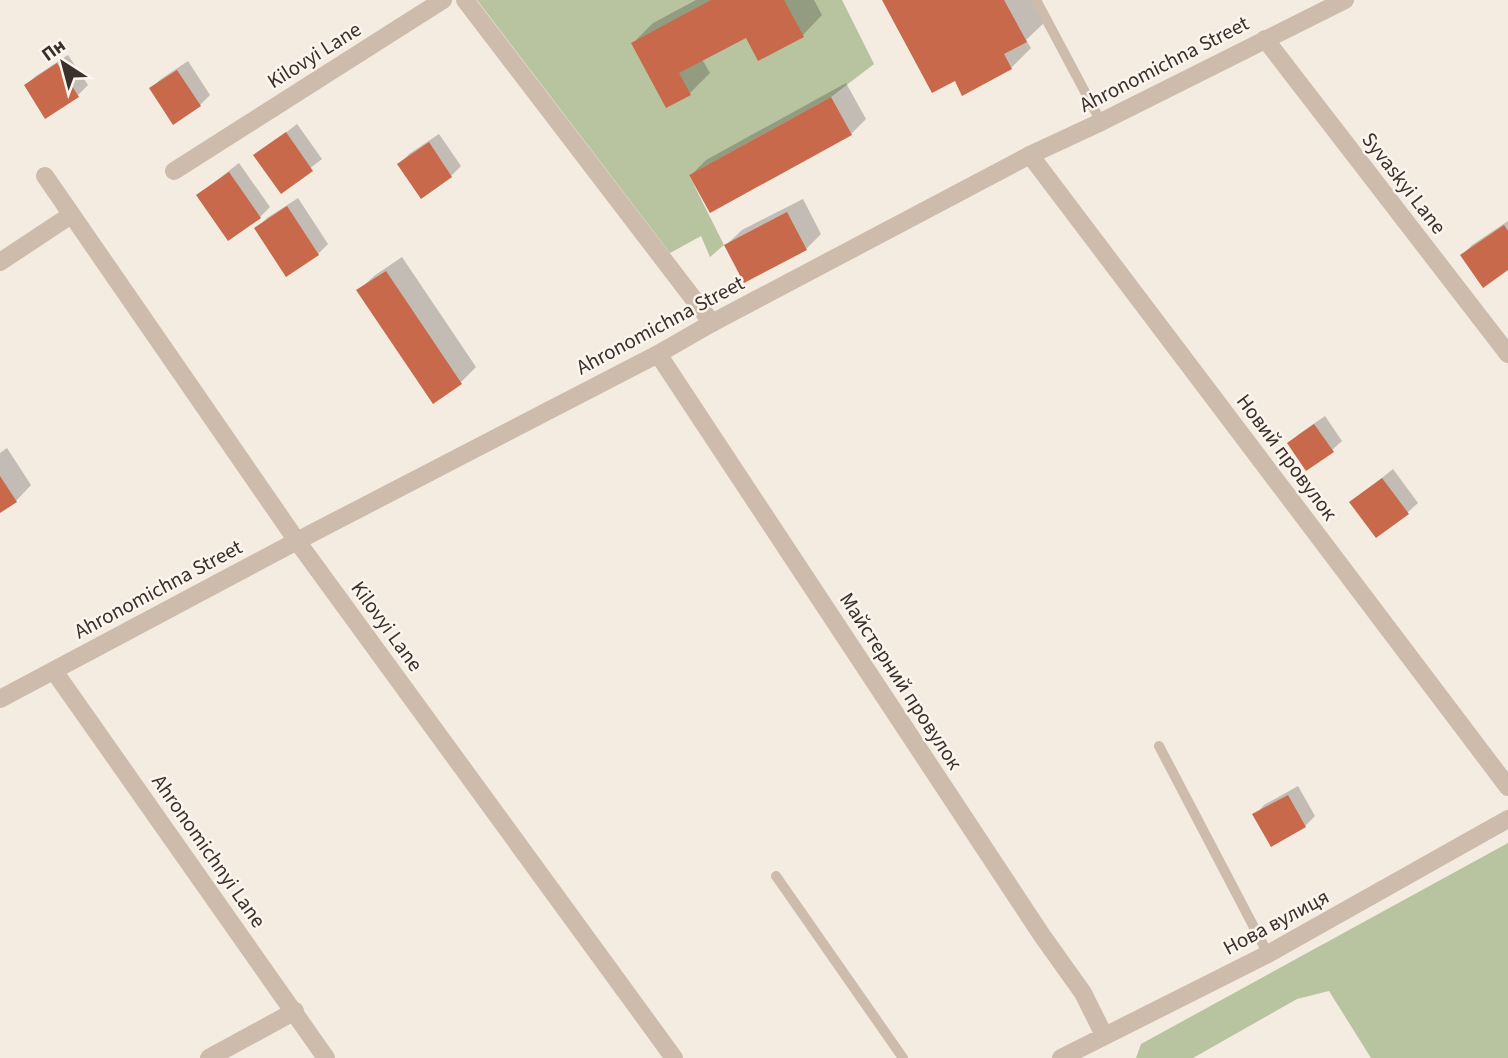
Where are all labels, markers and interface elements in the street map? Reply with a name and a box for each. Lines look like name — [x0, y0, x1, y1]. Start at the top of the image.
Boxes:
street label: Ahronomichna Street — [1074, 8, 1254, 120]
street label: Kilovyi Lane — [261, 14, 367, 96]
north arrow — [28, 28, 98, 98]
text: Пн — [36, 33, 71, 68]
street label: Syvaskyi Lane — [1355, 126, 1453, 240]
street label: Ahronomichna Street — [571, 268, 749, 382]
street label: Новий провулок — [1229, 387, 1345, 527]
street label: Ahronomichna Street — [69, 532, 247, 646]
street label: Kilovyi Lane — [344, 574, 430, 678]
street label: Майстерний провулок — [832, 586, 970, 776]
street label: Ahronomichnyi Lane — [145, 768, 273, 934]
street label: Нова вулиця — [1218, 881, 1334, 963]

